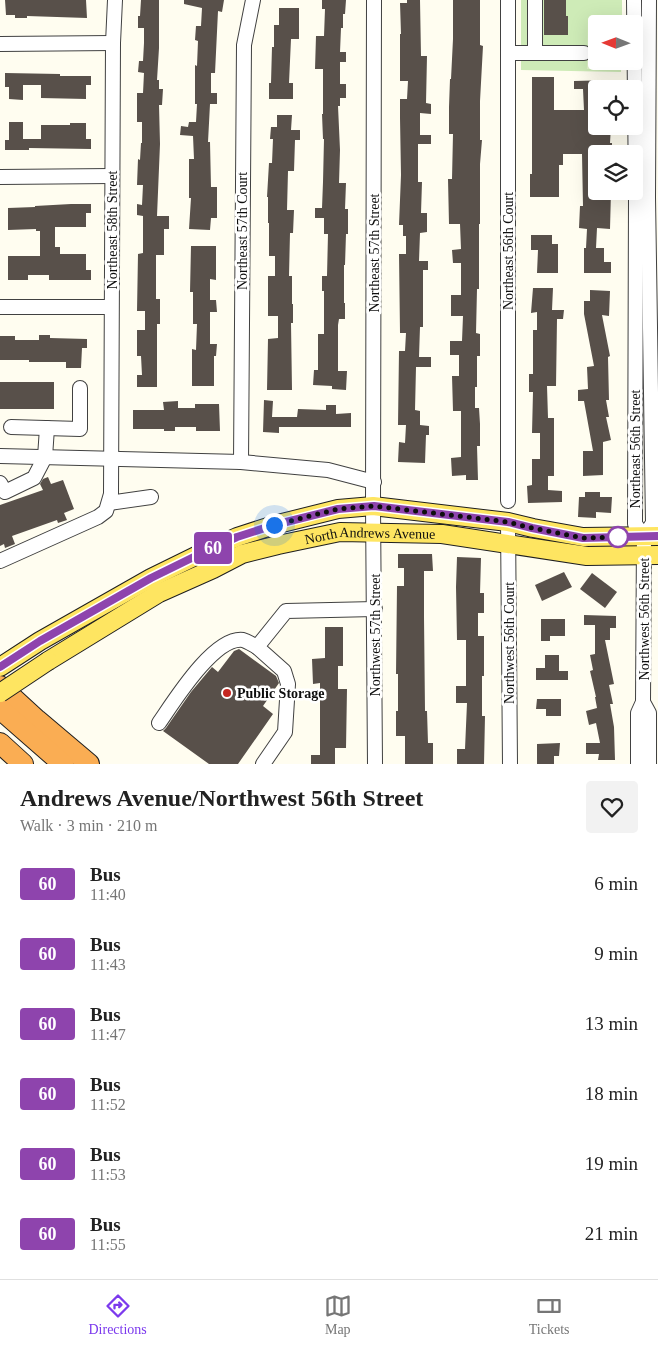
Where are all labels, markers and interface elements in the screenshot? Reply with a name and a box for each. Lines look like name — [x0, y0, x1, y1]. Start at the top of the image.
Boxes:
north arrow — [588, 15, 642, 70]
map controls — [588, 15, 643, 200]
button: locate — [588, 80, 643, 135]
button: layers — [588, 145, 643, 200]
street label: Northeast 58th Street — [105, 170, 120, 289]
street label: Northeast 57th Court — [235, 172, 250, 290]
street label: Northeast 56th Court — [501, 192, 516, 310]
street label: Northeast 57th Street — [367, 193, 382, 312]
street label: Northeast 56th Street — [628, 389, 643, 508]
your location — [262, 513, 287, 538]
street label: North Andrews Avenue — [303, 524, 435, 547]
unlabelled marker — [607, 526, 629, 548]
line badge: 60 — [190, 532, 236, 564]
text: 60 — [204, 538, 222, 558]
street label: Northwest 56th Street — [637, 557, 652, 680]
street label: Northwest 57th Street — [368, 573, 383, 696]
street label: Northwest 56th Court — [502, 582, 517, 704]
place label: Public Storage — [237, 686, 325, 701]
marker: Public Storage — [221, 687, 233, 699]
button: heart — [586, 781, 638, 833]
text: Andrews Avenue/Northwest 56th Street — [20, 785, 423, 811]
text: Walk · 3 min · 210 m — [20, 817, 157, 834]
text: Bus — [90, 864, 121, 885]
text: 6 min — [594, 873, 638, 894]
text: 60 — [39, 874, 57, 894]
text: 11:40 — [90, 886, 126, 903]
text: Bus — [90, 934, 121, 955]
text: 9 min — [594, 943, 638, 964]
text: 60 — [39, 944, 57, 964]
text: 11:43 — [90, 956, 126, 973]
text: Bus — [90, 1004, 121, 1025]
text: 13 min — [585, 1013, 638, 1034]
text: 60 — [39, 1014, 57, 1034]
text: 11:47 — [90, 1026, 126, 1043]
text: Bus — [90, 1074, 121, 1095]
text: 18 min — [585, 1083, 638, 1104]
text: 60 — [39, 1084, 57, 1104]
text: 11:52 — [90, 1096, 126, 1113]
text: Bus — [90, 1144, 121, 1165]
text: 19 min — [585, 1153, 638, 1174]
text: 60 — [39, 1154, 57, 1174]
text: 11:53 — [90, 1166, 126, 1183]
text: Bus — [90, 1214, 121, 1235]
text: 21 min — [585, 1223, 638, 1244]
text: 60 — [39, 1224, 57, 1244]
text: 11:55 — [90, 1236, 126, 1253]
tab: Directions — [88, 1292, 147, 1338]
tab: Map — [324, 1292, 352, 1338]
tab: Tickets — [529, 1292, 570, 1338]

